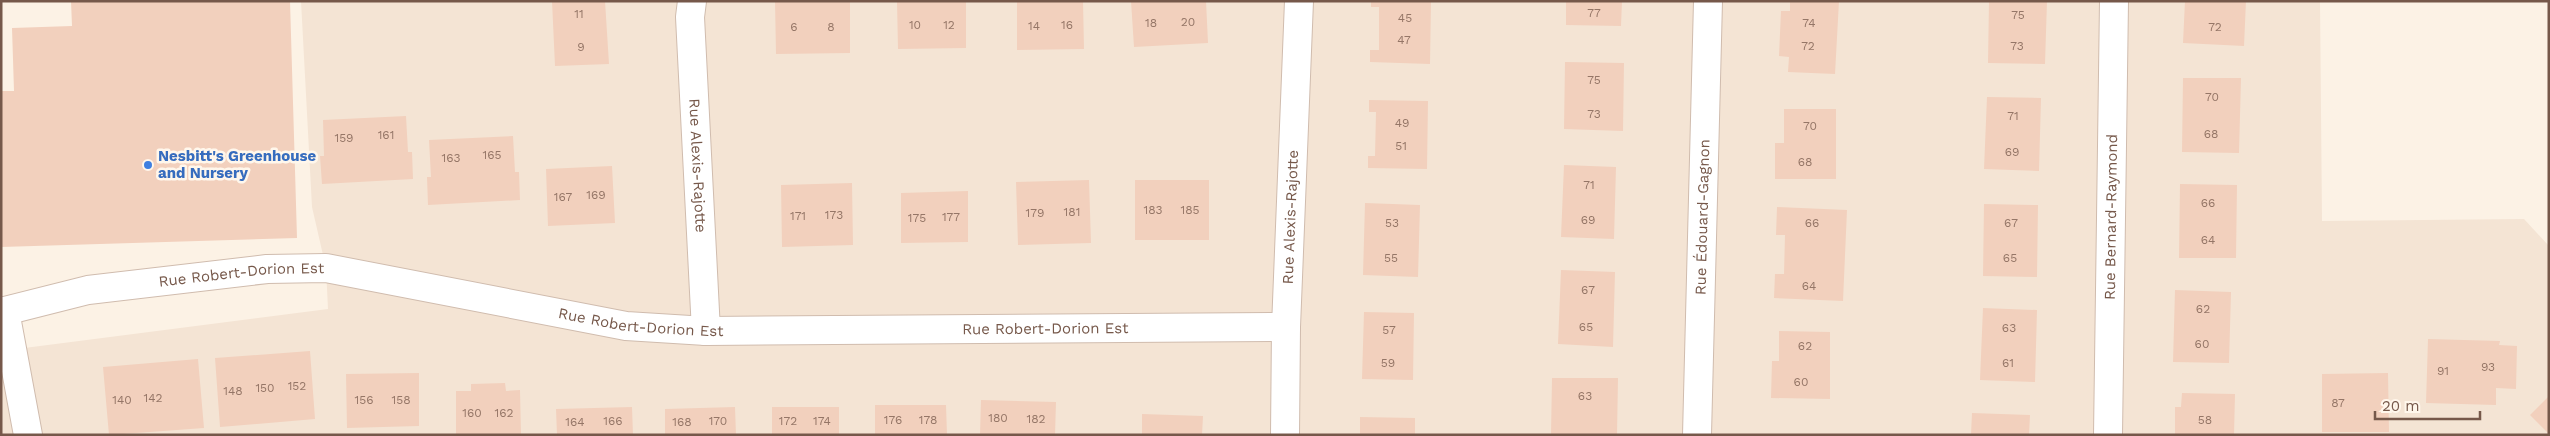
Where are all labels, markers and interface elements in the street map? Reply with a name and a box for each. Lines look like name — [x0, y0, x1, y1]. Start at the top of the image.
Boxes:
house number: 77 — [1587, 6, 1601, 20]
house number: 11 — [574, 7, 584, 21]
house number: 75 — [2011, 8, 2025, 22]
house number: 45 — [1398, 11, 1412, 25]
house number: 20 — [1181, 15, 1195, 29]
house number: 18 — [1145, 16, 1157, 30]
house number: 74 — [1802, 16, 1816, 30]
house number: 10 — [909, 18, 921, 32]
house number: 12 — [943, 18, 955, 32]
house number: 16 — [1061, 18, 1073, 32]
house number: 14 — [1028, 19, 1040, 33]
house number: 6 — [790, 20, 798, 34]
house number: 8 — [827, 20, 835, 34]
house number: 72 — [2208, 20, 2222, 34]
house number: 47 — [1397, 33, 1411, 47]
house number: 72 — [1801, 39, 1815, 53]
house number: 73 — [2010, 39, 2024, 53]
house number: 9 — [577, 40, 585, 54]
house number: 75 — [1587, 73, 1601, 87]
house number: 70 — [2205, 90, 2219, 104]
street label: Rue Alexis-Rajotte — [685, 98, 710, 233]
house number: 73 — [1587, 107, 1601, 121]
house number: 71 — [2007, 109, 2019, 123]
house number: 49 — [1395, 116, 1409, 130]
house number: 70 — [1803, 119, 1817, 133]
house number: 68 — [2204, 127, 2218, 141]
house number: 161 — [378, 128, 394, 142]
house number: 159 — [334, 131, 354, 145]
street label: Rue Bernard-Raymond — [2101, 134, 2121, 300]
house number: 51 — [1395, 139, 1407, 153]
street label: Rue Édouard-Gagnon — [1692, 139, 1714, 295]
house number: 69 — [2005, 145, 2019, 159]
place label: Nesbitt's Greenhouse and Nursery — [158, 147, 317, 182]
house number: 165 — [483, 148, 501, 162]
street label: Rue Alexis-Rajotte — [1279, 150, 1302, 285]
house number: 163 — [442, 151, 460, 165]
house number: 68 — [1798, 155, 1812, 169]
marker: Nesbitt's Greenhouse and Nursery — [142, 159, 154, 171]
house number: 71 — [1583, 178, 1595, 192]
house number: 169 — [586, 188, 606, 202]
house number: 167 — [554, 190, 573, 204]
house number: 66 — [2201, 196, 2215, 210]
house number: 183 — [1144, 203, 1162, 217]
house number: 185 — [1180, 203, 1200, 217]
house number: 181 — [1064, 205, 1080, 219]
house number: 179 — [1026, 206, 1044, 220]
house number: 173 — [825, 208, 843, 222]
house number: 171 — [790, 209, 806, 223]
house number: 177 — [942, 210, 960, 224]
house number: 175 — [908, 211, 926, 225]
house number: 69 — [1581, 213, 1595, 227]
house number: 53 — [1385, 216, 1399, 230]
house number: 66 — [1805, 216, 1819, 230]
house number: 67 — [2004, 216, 2018, 230]
house number: 64 — [2201, 233, 2215, 247]
house number: 55 — [1384, 251, 1398, 265]
house number: 65 — [2003, 251, 2017, 265]
street label: Rue Robert-Dorion Est — [158, 259, 325, 291]
house number: 64 — [1802, 279, 1816, 293]
house number: 67 — [1581, 283, 1595, 297]
house number: 62 — [2196, 302, 2210, 316]
street label: Rue Robert-Dorion Est — [557, 304, 724, 340]
street label: Rue Robert-Dorion Est — [962, 319, 1129, 338]
house number: 65 — [1579, 320, 1593, 334]
house number: 63 — [2002, 321, 2016, 335]
house number: 57 — [1382, 323, 1396, 337]
house number: 60 — [2195, 337, 2209, 351]
house number: 62 — [1798, 339, 1812, 353]
house number: 59 — [1381, 356, 1395, 370]
house number: 61 — [2002, 356, 2014, 370]
house number: 93 — [2481, 360, 2495, 374]
house number: 91 — [2437, 364, 2449, 378]
house number: 60 — [1794, 375, 1808, 389]
house number: 152 — [288, 379, 306, 393]
house number: 150 — [255, 381, 275, 395]
house number: 148 — [223, 384, 243, 398]
scale bar — [2375, 388, 2480, 420]
house number: 63 — [1578, 389, 1592, 403]
house number: 142 — [143, 391, 163, 405]
house number: 140 — [112, 393, 132, 407]
house number: 156 — [355, 393, 373, 407]
house number: 158 — [391, 393, 411, 407]
house number: 87 — [2331, 396, 2345, 410]
text: 20 m — [2382, 397, 2420, 415]
house number: 160 — [462, 406, 482, 420]
house number: 162 — [495, 406, 513, 420]
house number: 180 — [988, 411, 1008, 425]
house number: 182 — [1026, 412, 1046, 426]
house number: 176 — [884, 413, 902, 427]
house number: 178 — [919, 413, 937, 427]
house number: 58 — [2198, 413, 2212, 427]
house number: 166 — [603, 414, 623, 428]
house number: 170 — [709, 414, 727, 428]
house number: 172 — [779, 414, 797, 428]
house number: 174 — [813, 414, 831, 428]
house number: 164 — [565, 415, 585, 429]
house number: 168 — [672, 415, 692, 429]

